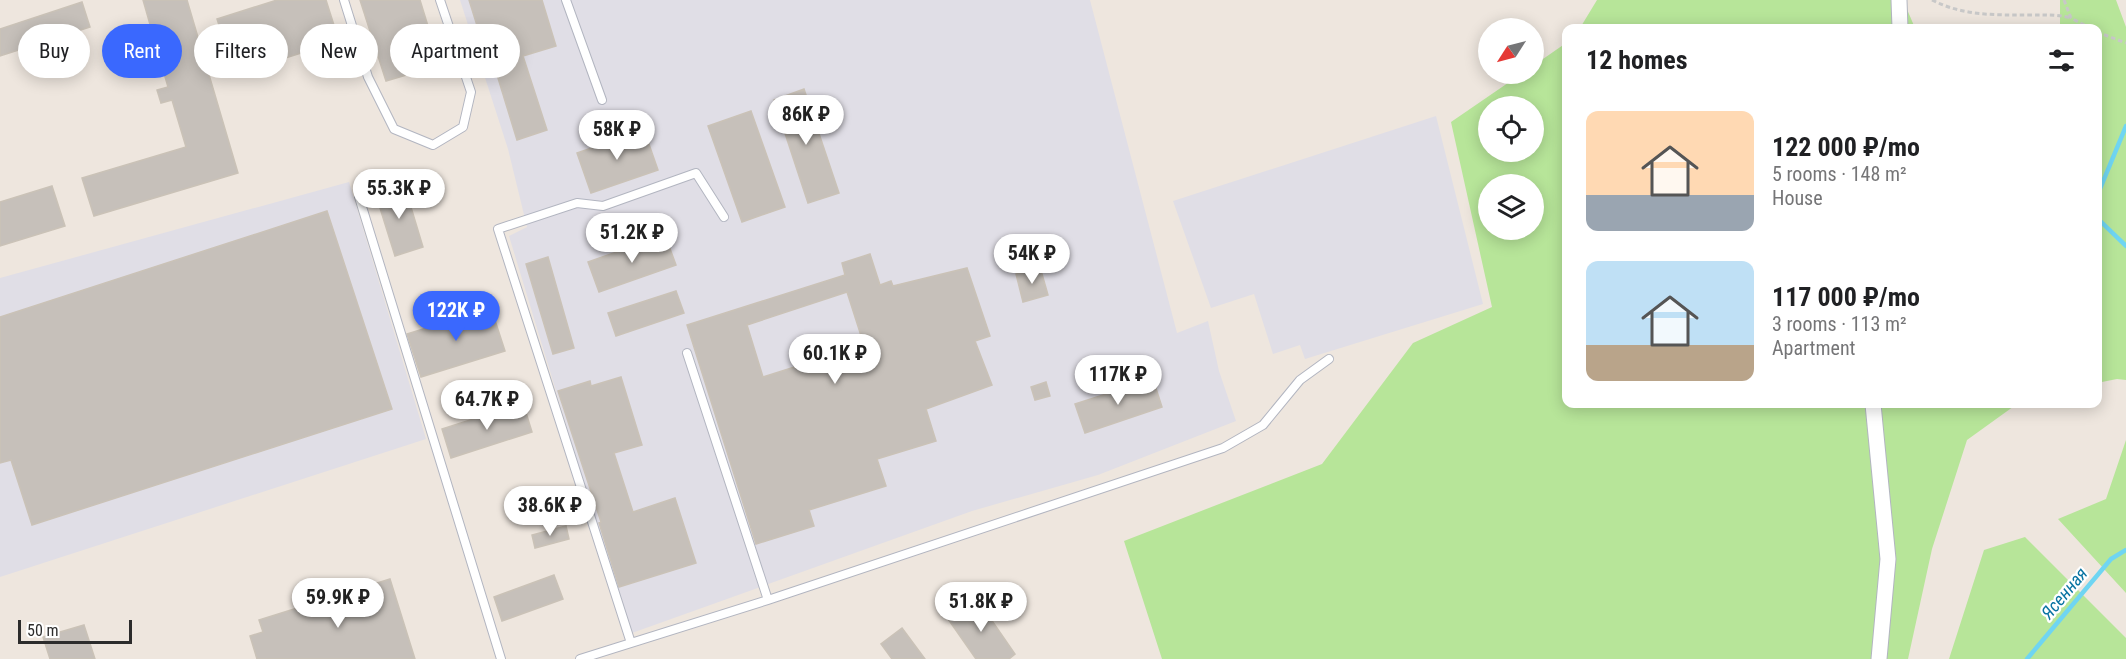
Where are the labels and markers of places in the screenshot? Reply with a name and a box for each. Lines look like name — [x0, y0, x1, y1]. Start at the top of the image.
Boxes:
pin: 86K ₽ — [764, 95, 848, 146]
pin: 58K ₽ — [575, 110, 659, 161]
pin: 55.3K ₽ — [344, 169, 454, 220]
pin: 51.2K ₽ — [577, 213, 687, 264]
pin: 54K ₽ — [990, 234, 1074, 285]
pin: 122K ₽ — [407, 291, 505, 342]
pin: 60.1K ₽ — [780, 334, 890, 385]
pin: 117K ₽ — [1069, 355, 1167, 406]
pin: 64.7K ₽ — [432, 380, 542, 431]
pin: 38.6K ₽ — [495, 486, 605, 537]
pin: 59.9K ₽ — [283, 578, 393, 629]
pin: 51.8K ₽ — [926, 582, 1036, 633]

